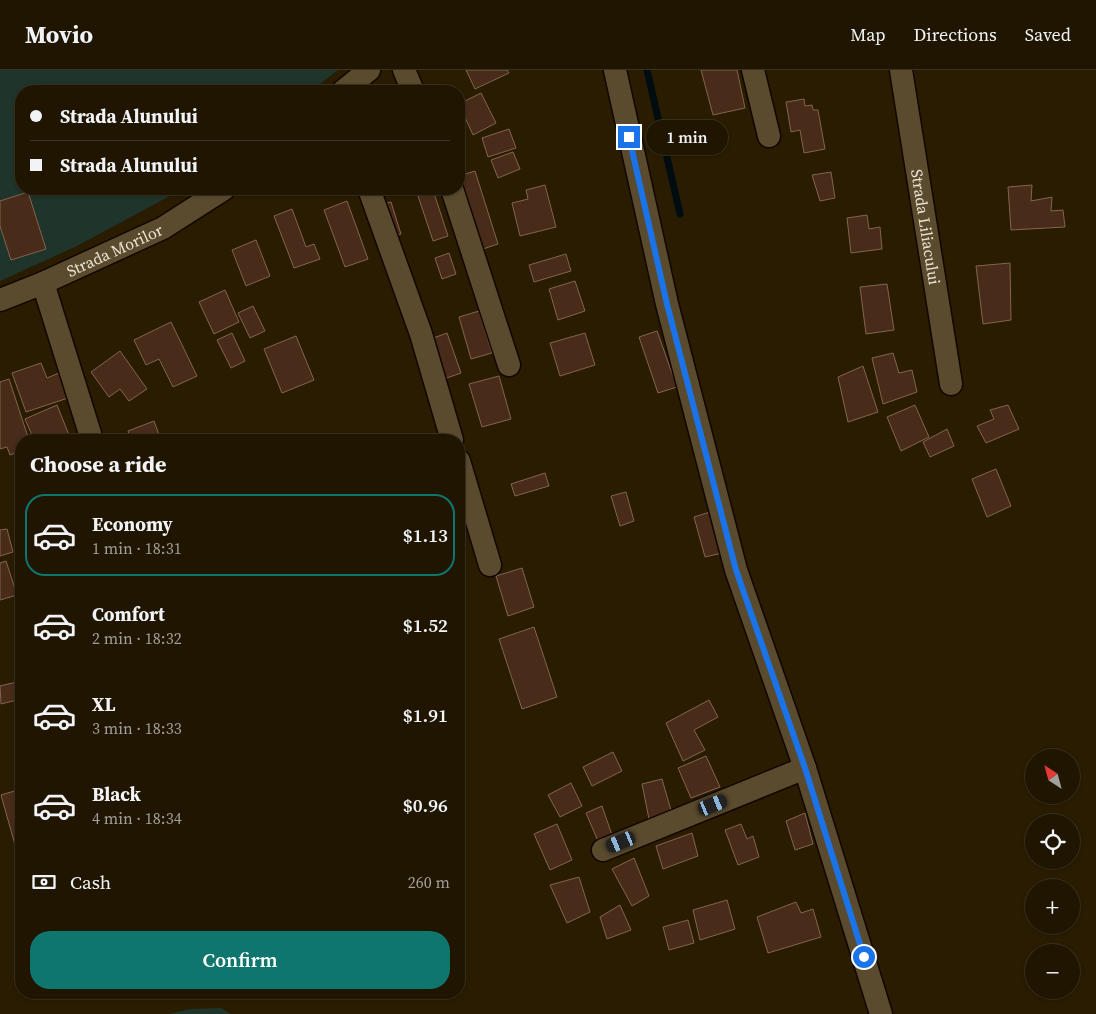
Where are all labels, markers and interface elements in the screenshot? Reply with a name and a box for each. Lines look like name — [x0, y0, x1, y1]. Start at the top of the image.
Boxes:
text: Movio — [25, 18, 93, 51]
text: Map — [850, 22, 886, 47]
text: Directions — [914, 22, 997, 47]
text: Saved — [1025, 22, 1071, 47]
text: Strada Alunului — [60, 103, 198, 129]
callout: 1 min — [646, 120, 729, 154]
route end — [618, 126, 640, 148]
text: 1 min — [666, 126, 708, 148]
text: Strada Alunului — [60, 152, 198, 178]
street label: Strada Liliacului — [906, 168, 946, 287]
street label: Strada Morilor — [63, 218, 166, 282]
text: Choose a ride — [30, 449, 167, 479]
text: Economy — [92, 511, 173, 537]
icon: car — [32, 513, 77, 558]
text: $1.13 — [403, 522, 448, 548]
text: 1 min · 18:31 — [92, 537, 182, 559]
text: Comfort — [92, 601, 165, 627]
icon: car — [32, 603, 77, 648]
text: $1.52 — [403, 612, 448, 638]
text: 2 min · 18:32 — [92, 627, 182, 649]
text: XL — [92, 691, 115, 717]
icon: car — [32, 693, 77, 738]
text: $1.91 — [403, 702, 448, 728]
text: 3 min · 18:33 — [92, 717, 182, 739]
north arrow — [1025, 749, 1080, 804]
map controls — [1025, 749, 1080, 999]
text: Black — [92, 781, 141, 807]
icon: car — [32, 783, 77, 828]
text: $0.96 — [403, 792, 448, 818]
car — [696, 792, 729, 818]
text: 4 min · 18:34 — [92, 807, 182, 829]
button: locate — [1025, 814, 1080, 869]
car — [604, 829, 637, 855]
icon: cash — [30, 868, 58, 896]
text: Cash — [70, 869, 111, 895]
text: 260 m — [408, 871, 450, 893]
button: + — [1025, 879, 1080, 934]
button: Confirm — [30, 931, 450, 989]
button: − — [1025, 944, 1080, 999]
route start — [853, 946, 875, 968]

